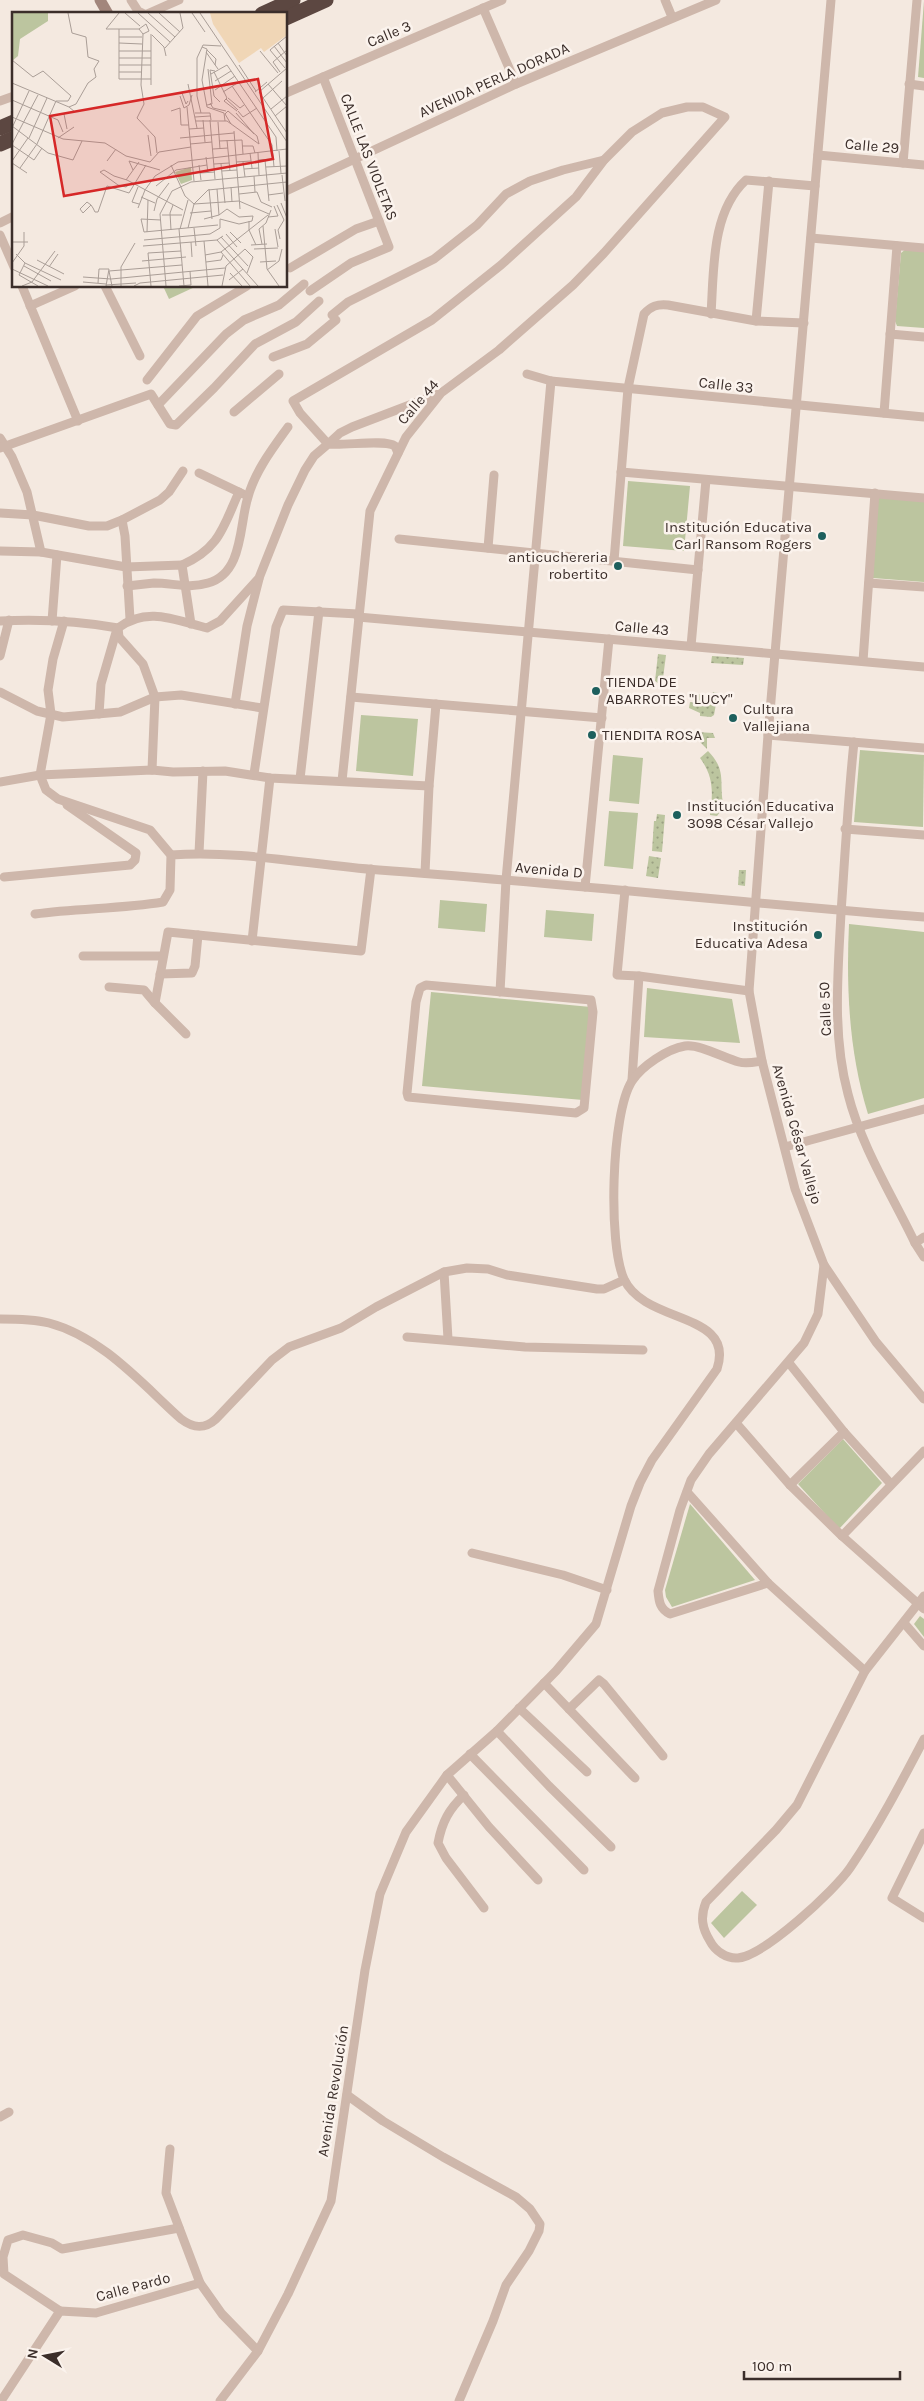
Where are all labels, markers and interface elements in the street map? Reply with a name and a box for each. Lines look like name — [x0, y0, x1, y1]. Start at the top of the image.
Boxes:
inset map — [12, 12, 288, 288]
street label: Calle 3 — [364, 17, 414, 51]
street label: AVENIDA PERLA DORADA — [416, 39, 572, 121]
street label: CALLE LAS VIOLETAS — [337, 91, 401, 223]
street label: Calle 29 — [844, 135, 900, 157]
street label: Calle 33 — [698, 373, 754, 397]
street label: Calle 44 — [394, 375, 443, 428]
place label: Institución Educativa Carl Ransom Rogers — [665, 518, 812, 553]
marker: Institución Educativa Carl Ransom Rogers — [816, 530, 828, 542]
place label: anticuchereria robertito — [508, 548, 608, 583]
marker: anticuchereria robertito — [612, 560, 624, 572]
street label: Calle 43 — [614, 617, 670, 639]
place label: TIENDA DE ABARROTES "LUCY" — [606, 673, 733, 708]
marker: TIENDA DE ABARROTES "LUCY" — [590, 685, 602, 697]
place label: Cultura Vallejiana — [743, 700, 810, 735]
marker: Cultura Vallejiana — [727, 712, 739, 724]
place label: TIENDITA ROSA — [602, 726, 703, 744]
marker: TIENDITA ROSA — [586, 729, 598, 741]
place label: Institución Educativa 3098 César Vallejo — [687, 797, 834, 832]
marker: Institución Educativa 3098 César Vallejo — [671, 809, 683, 821]
street label: Avenida D — [515, 858, 583, 882]
place label: Institución Educativa Adesa — [695, 917, 808, 952]
marker: Institución Educativa Adesa — [812, 929, 824, 941]
street label: Calle 50 — [815, 981, 835, 1037]
street label: Avenida César Vallejo — [768, 1062, 826, 1206]
street label: Avenida Revolución — [314, 2024, 352, 2158]
street label: Calle Pardo — [94, 2268, 172, 2306]
north arrow — [20, 2331, 70, 2381]
text: N — [23, 2347, 42, 2360]
scale bar — [744, 2348, 900, 2380]
text: 100 m — [752, 2357, 792, 2375]

